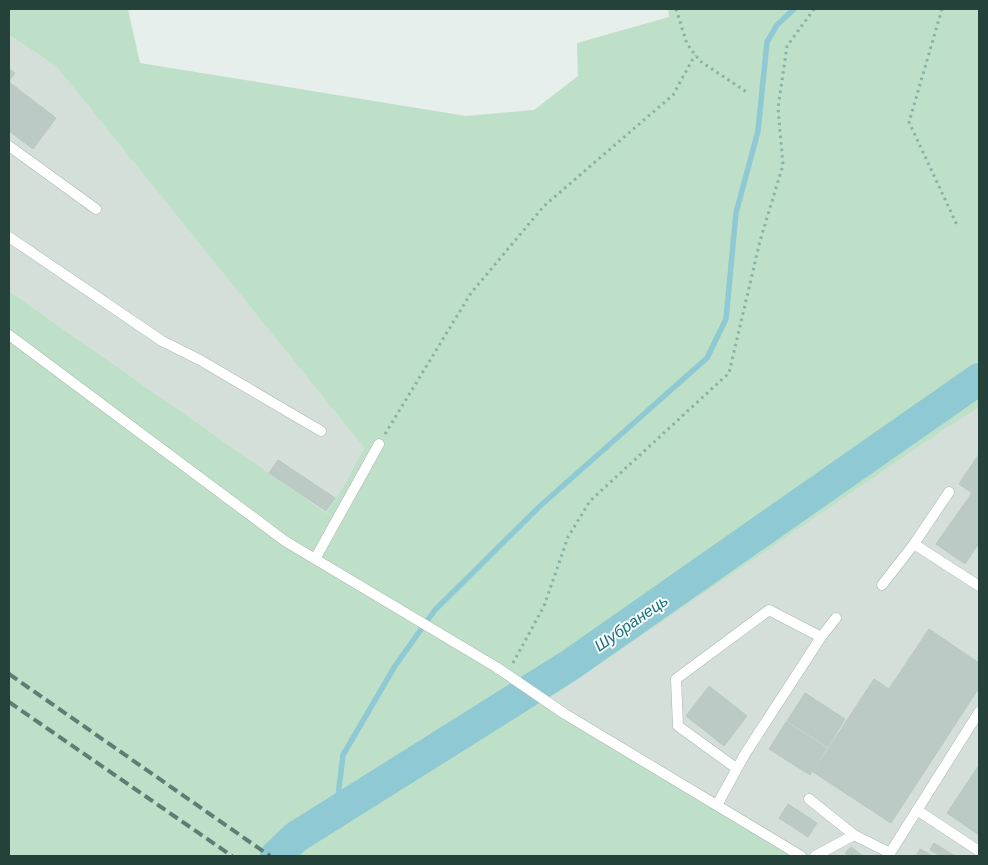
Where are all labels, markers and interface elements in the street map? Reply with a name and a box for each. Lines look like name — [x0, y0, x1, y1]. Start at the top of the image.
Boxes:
water label: Шубранець — [591, 592, 671, 654]

